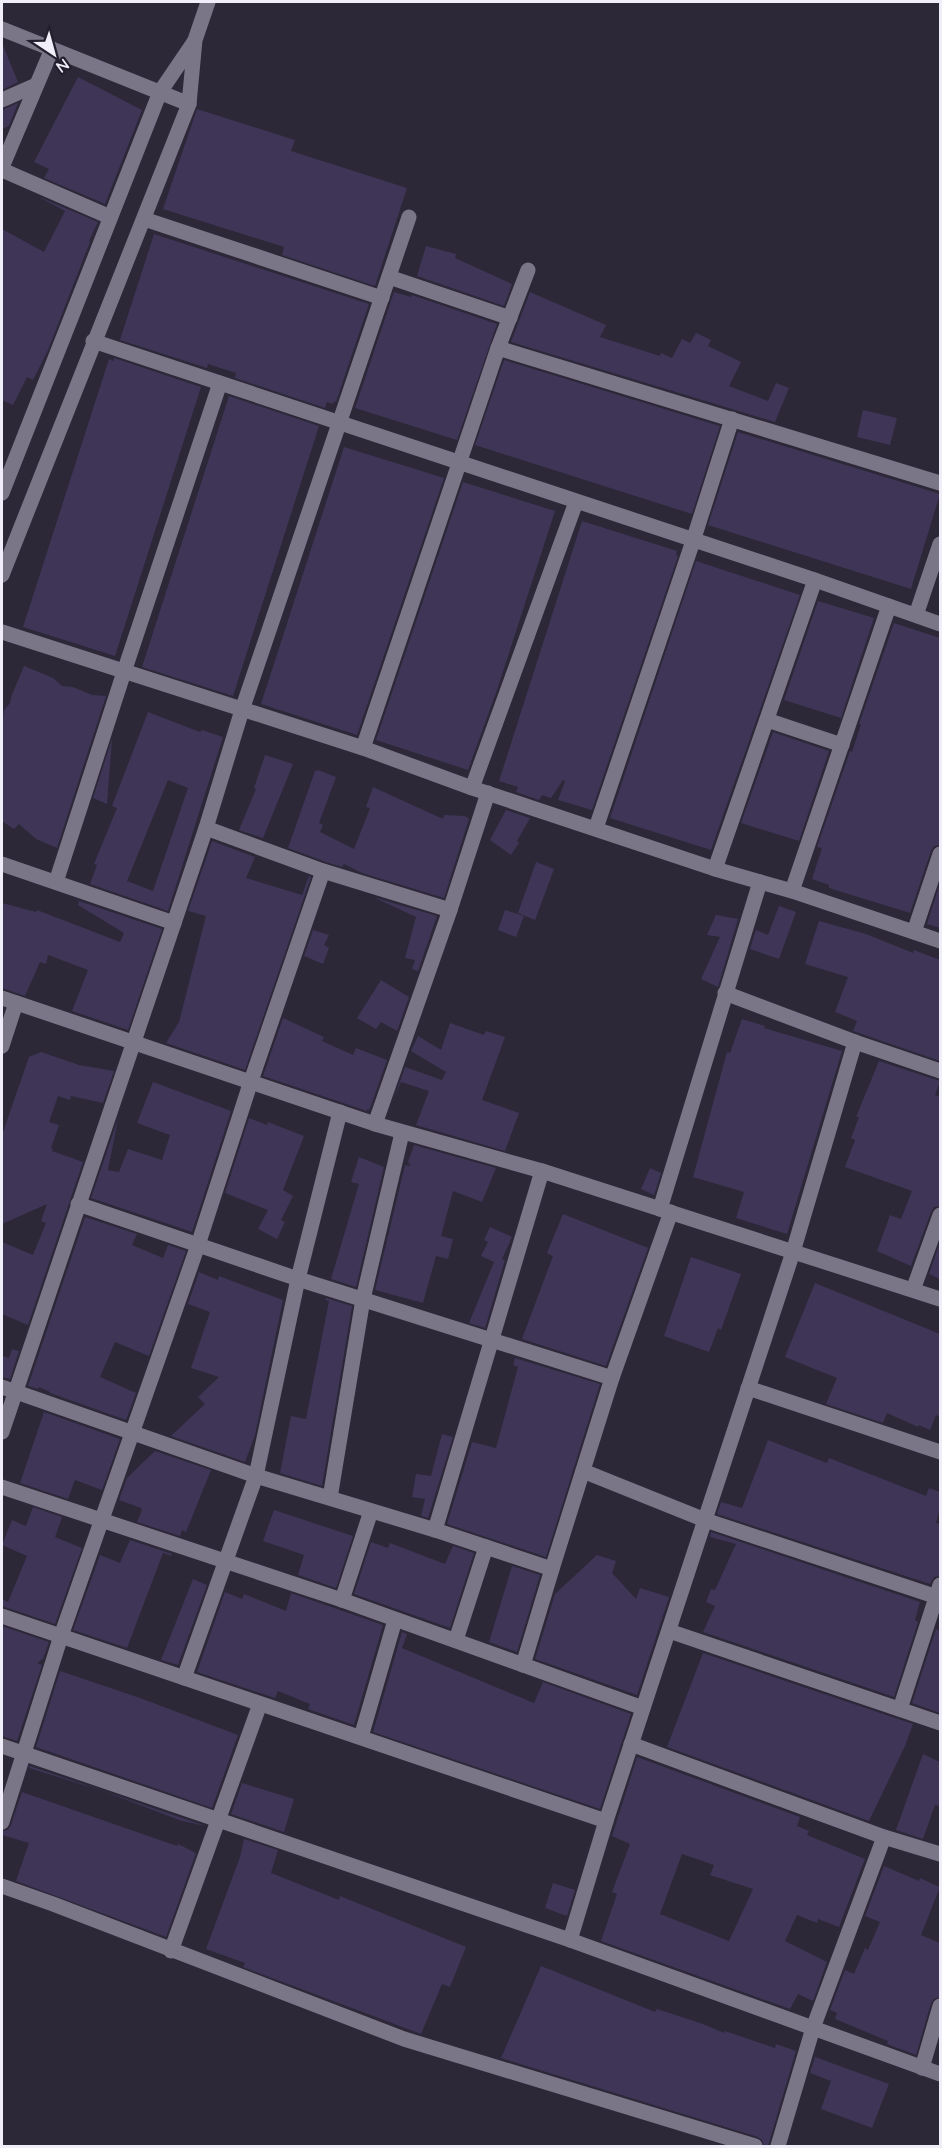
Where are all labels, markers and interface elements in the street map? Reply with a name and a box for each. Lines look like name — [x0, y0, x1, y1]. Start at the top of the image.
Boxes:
north arrow — [24, 24, 84, 84]
text: N — [52, 55, 73, 78]

